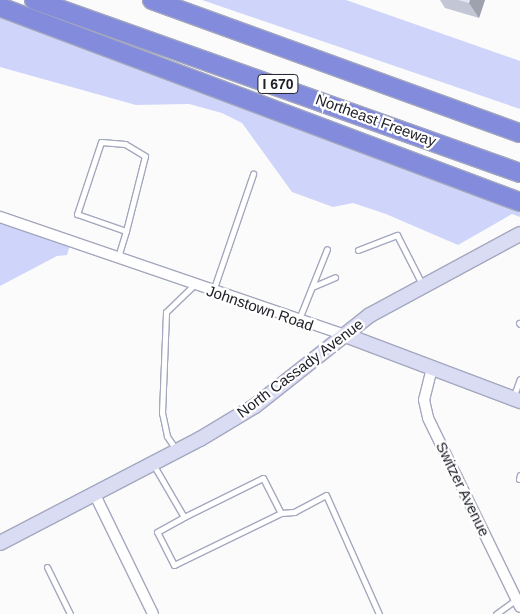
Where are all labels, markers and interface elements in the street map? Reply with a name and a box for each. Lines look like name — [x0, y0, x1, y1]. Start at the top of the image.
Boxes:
road number: I 670 — [257, 72, 299, 96]
street label: Northeast Freeway — [313, 90, 439, 150]
street label: Johnstown Road — [204, 281, 316, 335]
street label: North Cassady Avenue — [233, 314, 367, 422]
street label: Switzer Avenue — [432, 438, 494, 540]

